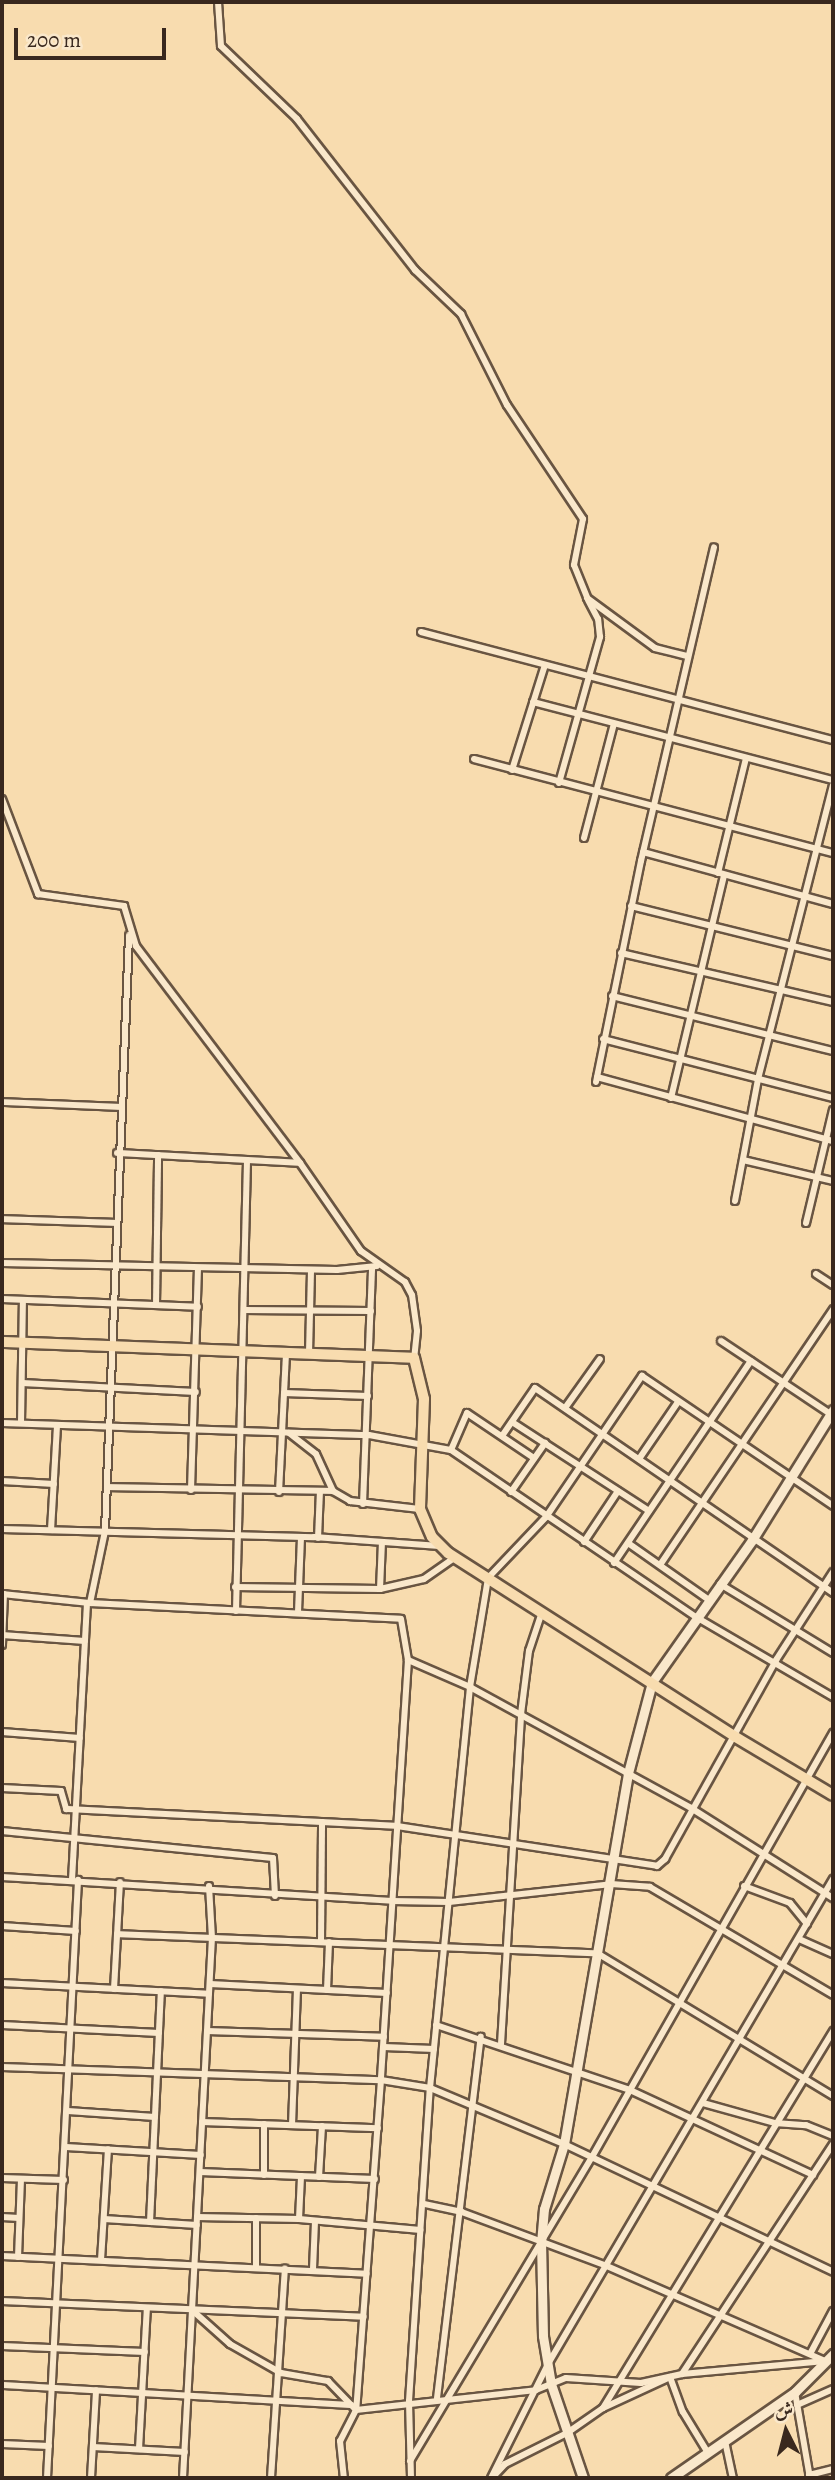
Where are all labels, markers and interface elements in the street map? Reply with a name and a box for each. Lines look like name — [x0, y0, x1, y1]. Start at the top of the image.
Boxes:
scale bar — [18, 14, 170, 58]
text: 200 m — [27, 26, 81, 54]
north arrow — [751, 2396, 821, 2466]
text: ش — [773, 2396, 795, 2424]

